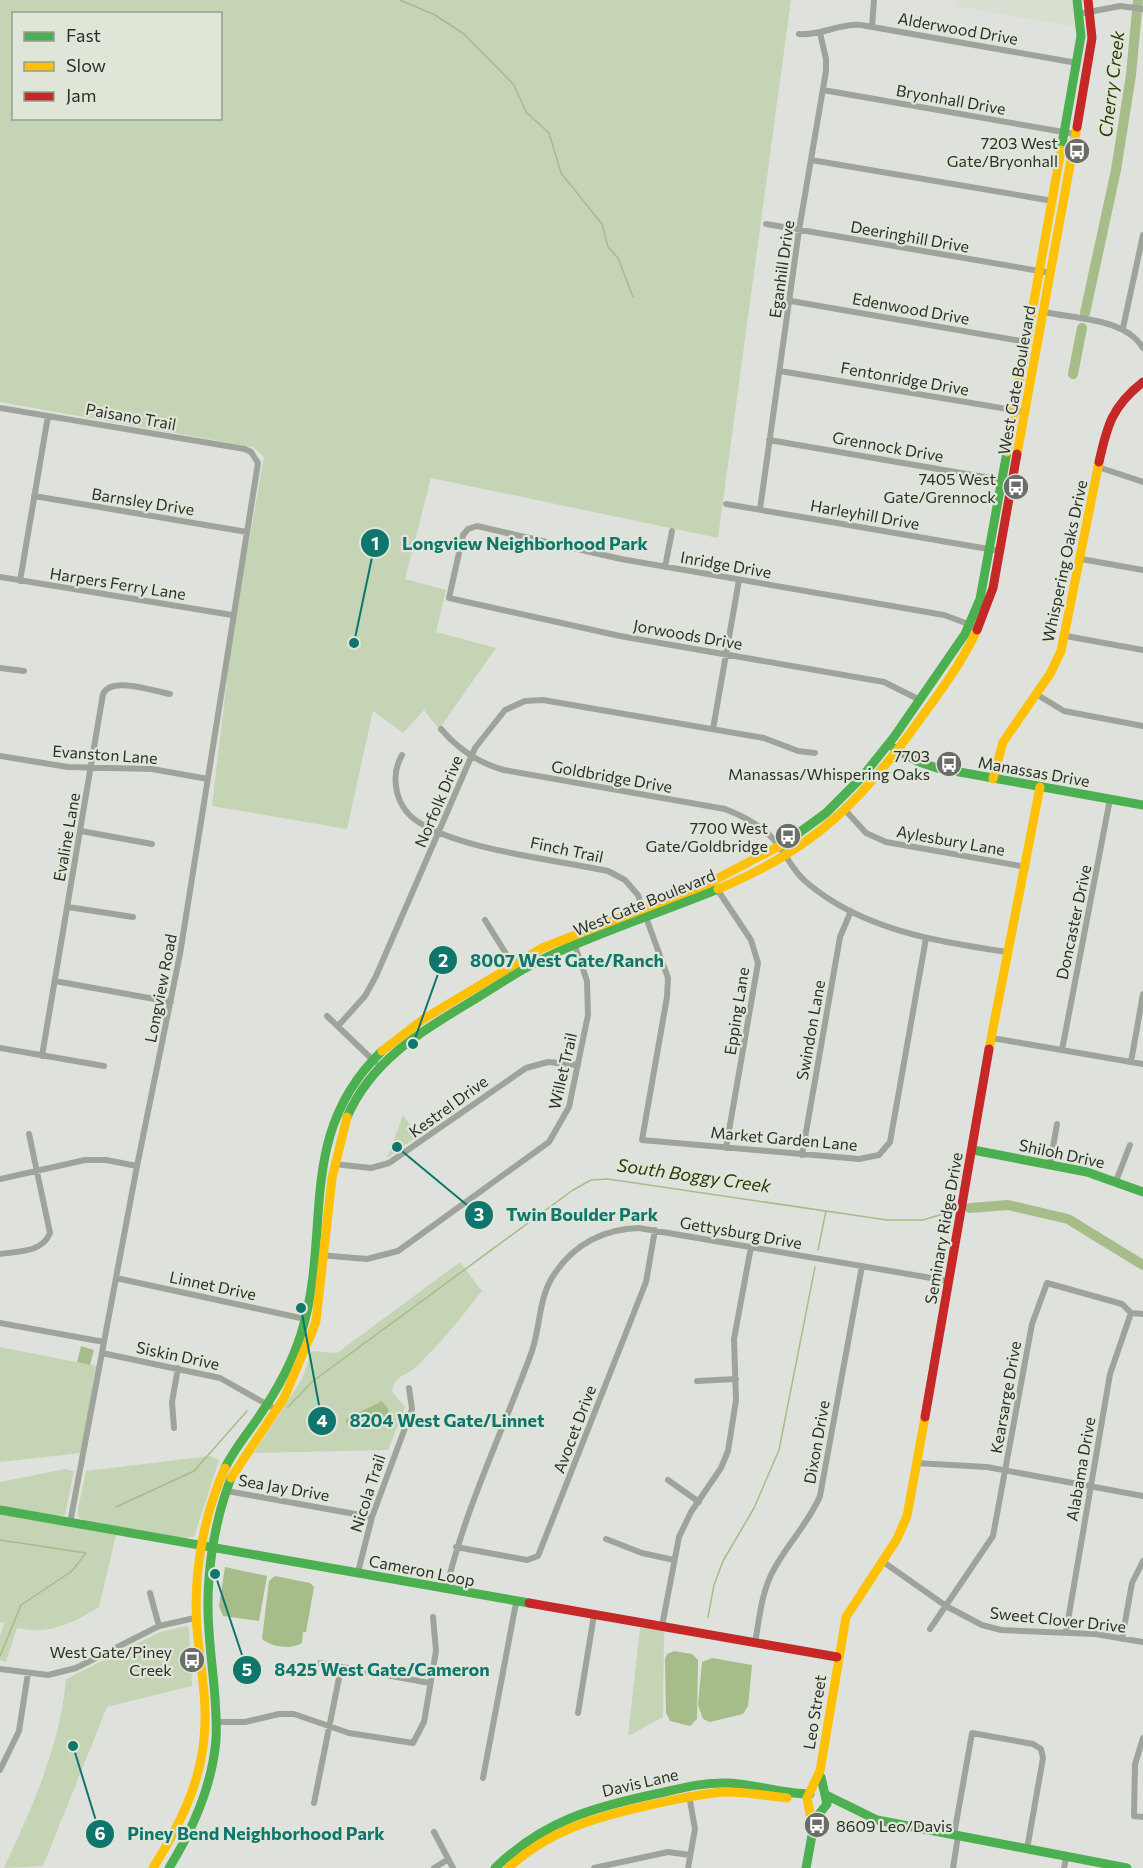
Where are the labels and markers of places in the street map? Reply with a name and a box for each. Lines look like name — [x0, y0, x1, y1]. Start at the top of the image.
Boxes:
place label: 7203 West Gate/Bryonhall — [947, 133, 1058, 170]
bus stop icon: 7203 West Gate/Bryonhall — [1062, 136, 1092, 166]
place label: 7405 West Gate/Grennock — [884, 469, 996, 506]
bus stop icon: 7405 West Gate/Grennock — [1001, 472, 1031, 502]
callout: Longview Neighborhood Park — [360, 525, 660, 561]
place label: 7703 Manassas/Whispering Oaks — [728, 746, 930, 783]
bus stop icon: 7703 Manassas/Whispering Oaks — [934, 749, 964, 779]
place label: 7700 West Gate/Goldbridge — [646, 818, 768, 855]
bus stop icon: 7700 West Gate/Goldbridge — [773, 821, 803, 851]
callout: 8007 West Gate/Ranch — [428, 942, 676, 978]
callout: Twin Boulder Park — [464, 1197, 670, 1233]
callout: 8204 West Gate/Linnet — [307, 1403, 556, 1439]
place label: West Gate/Piney Creek — [50, 1642, 172, 1679]
bus stop icon: West Gate/Piney Creek — [177, 1645, 207, 1675]
callout: 8425 West Gate/Cameron — [232, 1652, 502, 1688]
bus stop icon: 8609 Leo/Davis — [802, 1810, 832, 1840]
callout: Piney Bend Neighborhood Park — [85, 1816, 397, 1852]
place label: 8609 Leo/Davis — [836, 1816, 953, 1835]

